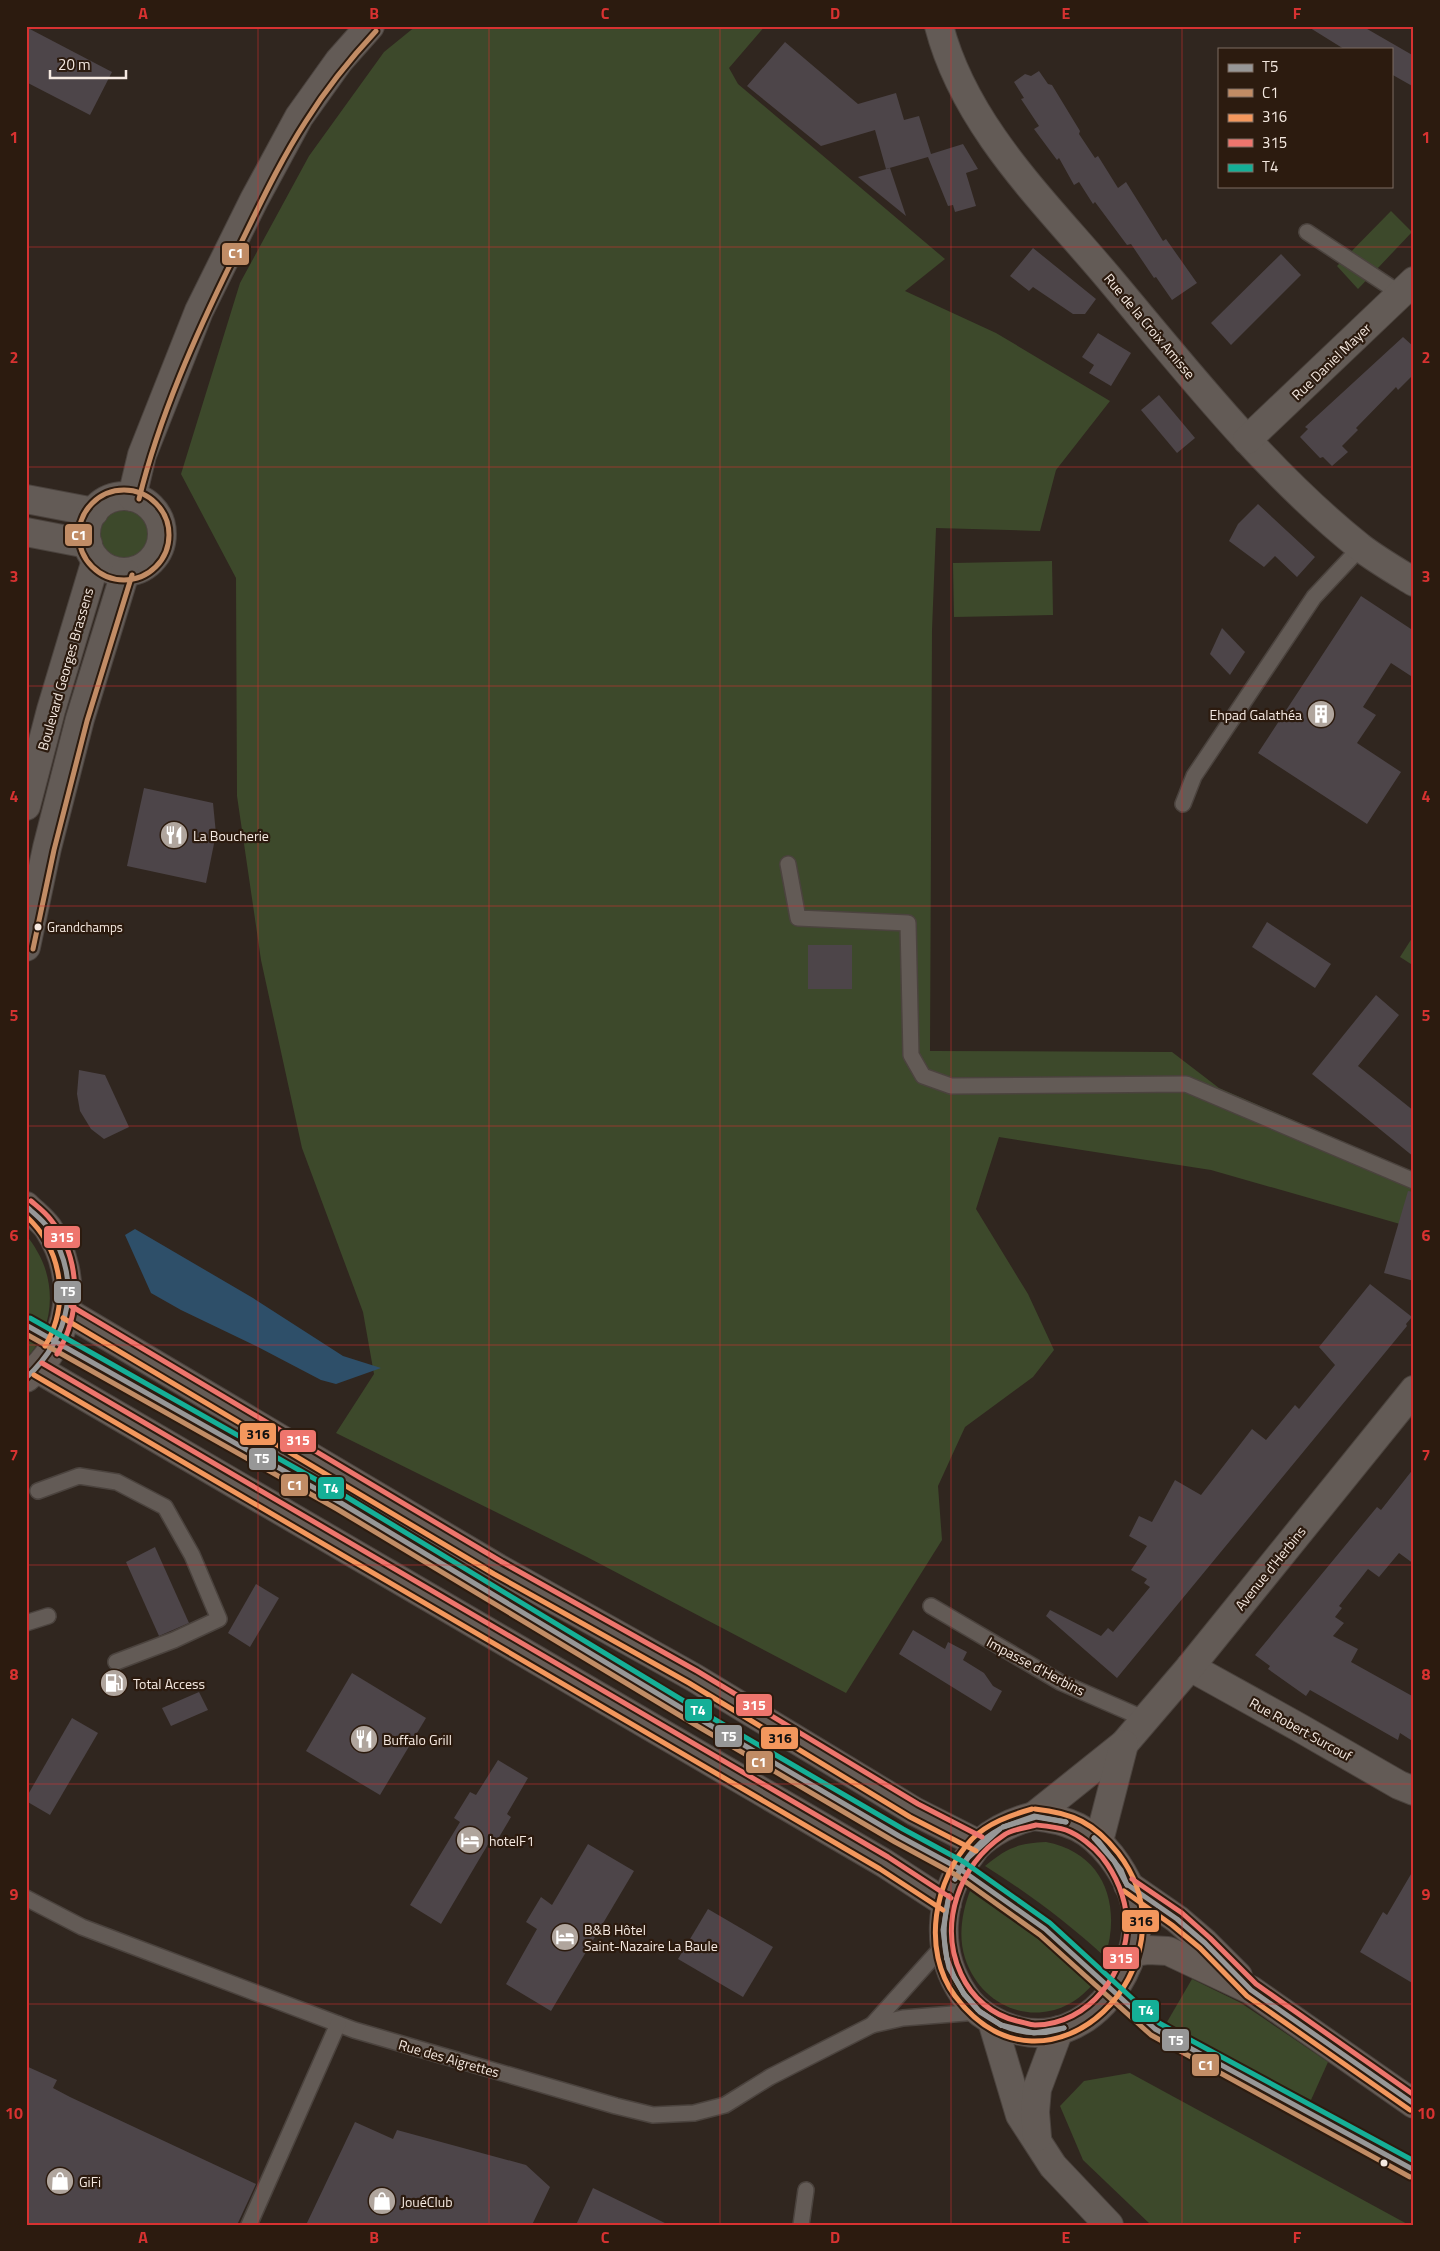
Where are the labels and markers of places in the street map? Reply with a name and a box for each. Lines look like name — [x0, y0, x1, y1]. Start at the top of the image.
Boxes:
building icon: Ehpad Galathéa — [1306, 699, 1336, 729]
place label: Ehpad Galathéa — [1209, 704, 1302, 725]
restaurant icon: La Boucherie — [159, 820, 189, 850]
place label: La Boucherie — [193, 825, 269, 846]
place label: Grandchamps — [47, 917, 123, 937]
marker: Grandchamps — [33, 922, 43, 932]
fuel station icon: Total Access — [99, 1668, 129, 1698]
place label: Total Access — [133, 1673, 205, 1694]
restaurant icon: Buffalo Grill — [349, 1724, 379, 1754]
place label: Buffalo Grill — [383, 1729, 452, 1750]
hotel icon: hotelF1 — [455, 1825, 485, 1855]
place label: hotelF1 — [489, 1830, 534, 1851]
place label: B&B Hôtel Saint-Nazaire La Baule — [584, 1919, 718, 1956]
hotel icon: B&B Hôtel Saint-Nazaire La Baule — [550, 1922, 580, 1952]
unlabelled marker — [1379, 2158, 1389, 2168]
shop icon: GiFi — [45, 2166, 75, 2196]
place label: GiFi — [79, 2171, 101, 2192]
shop icon: JouéClub — [367, 2186, 397, 2216]
place label: JouéClub — [401, 2191, 453, 2212]

